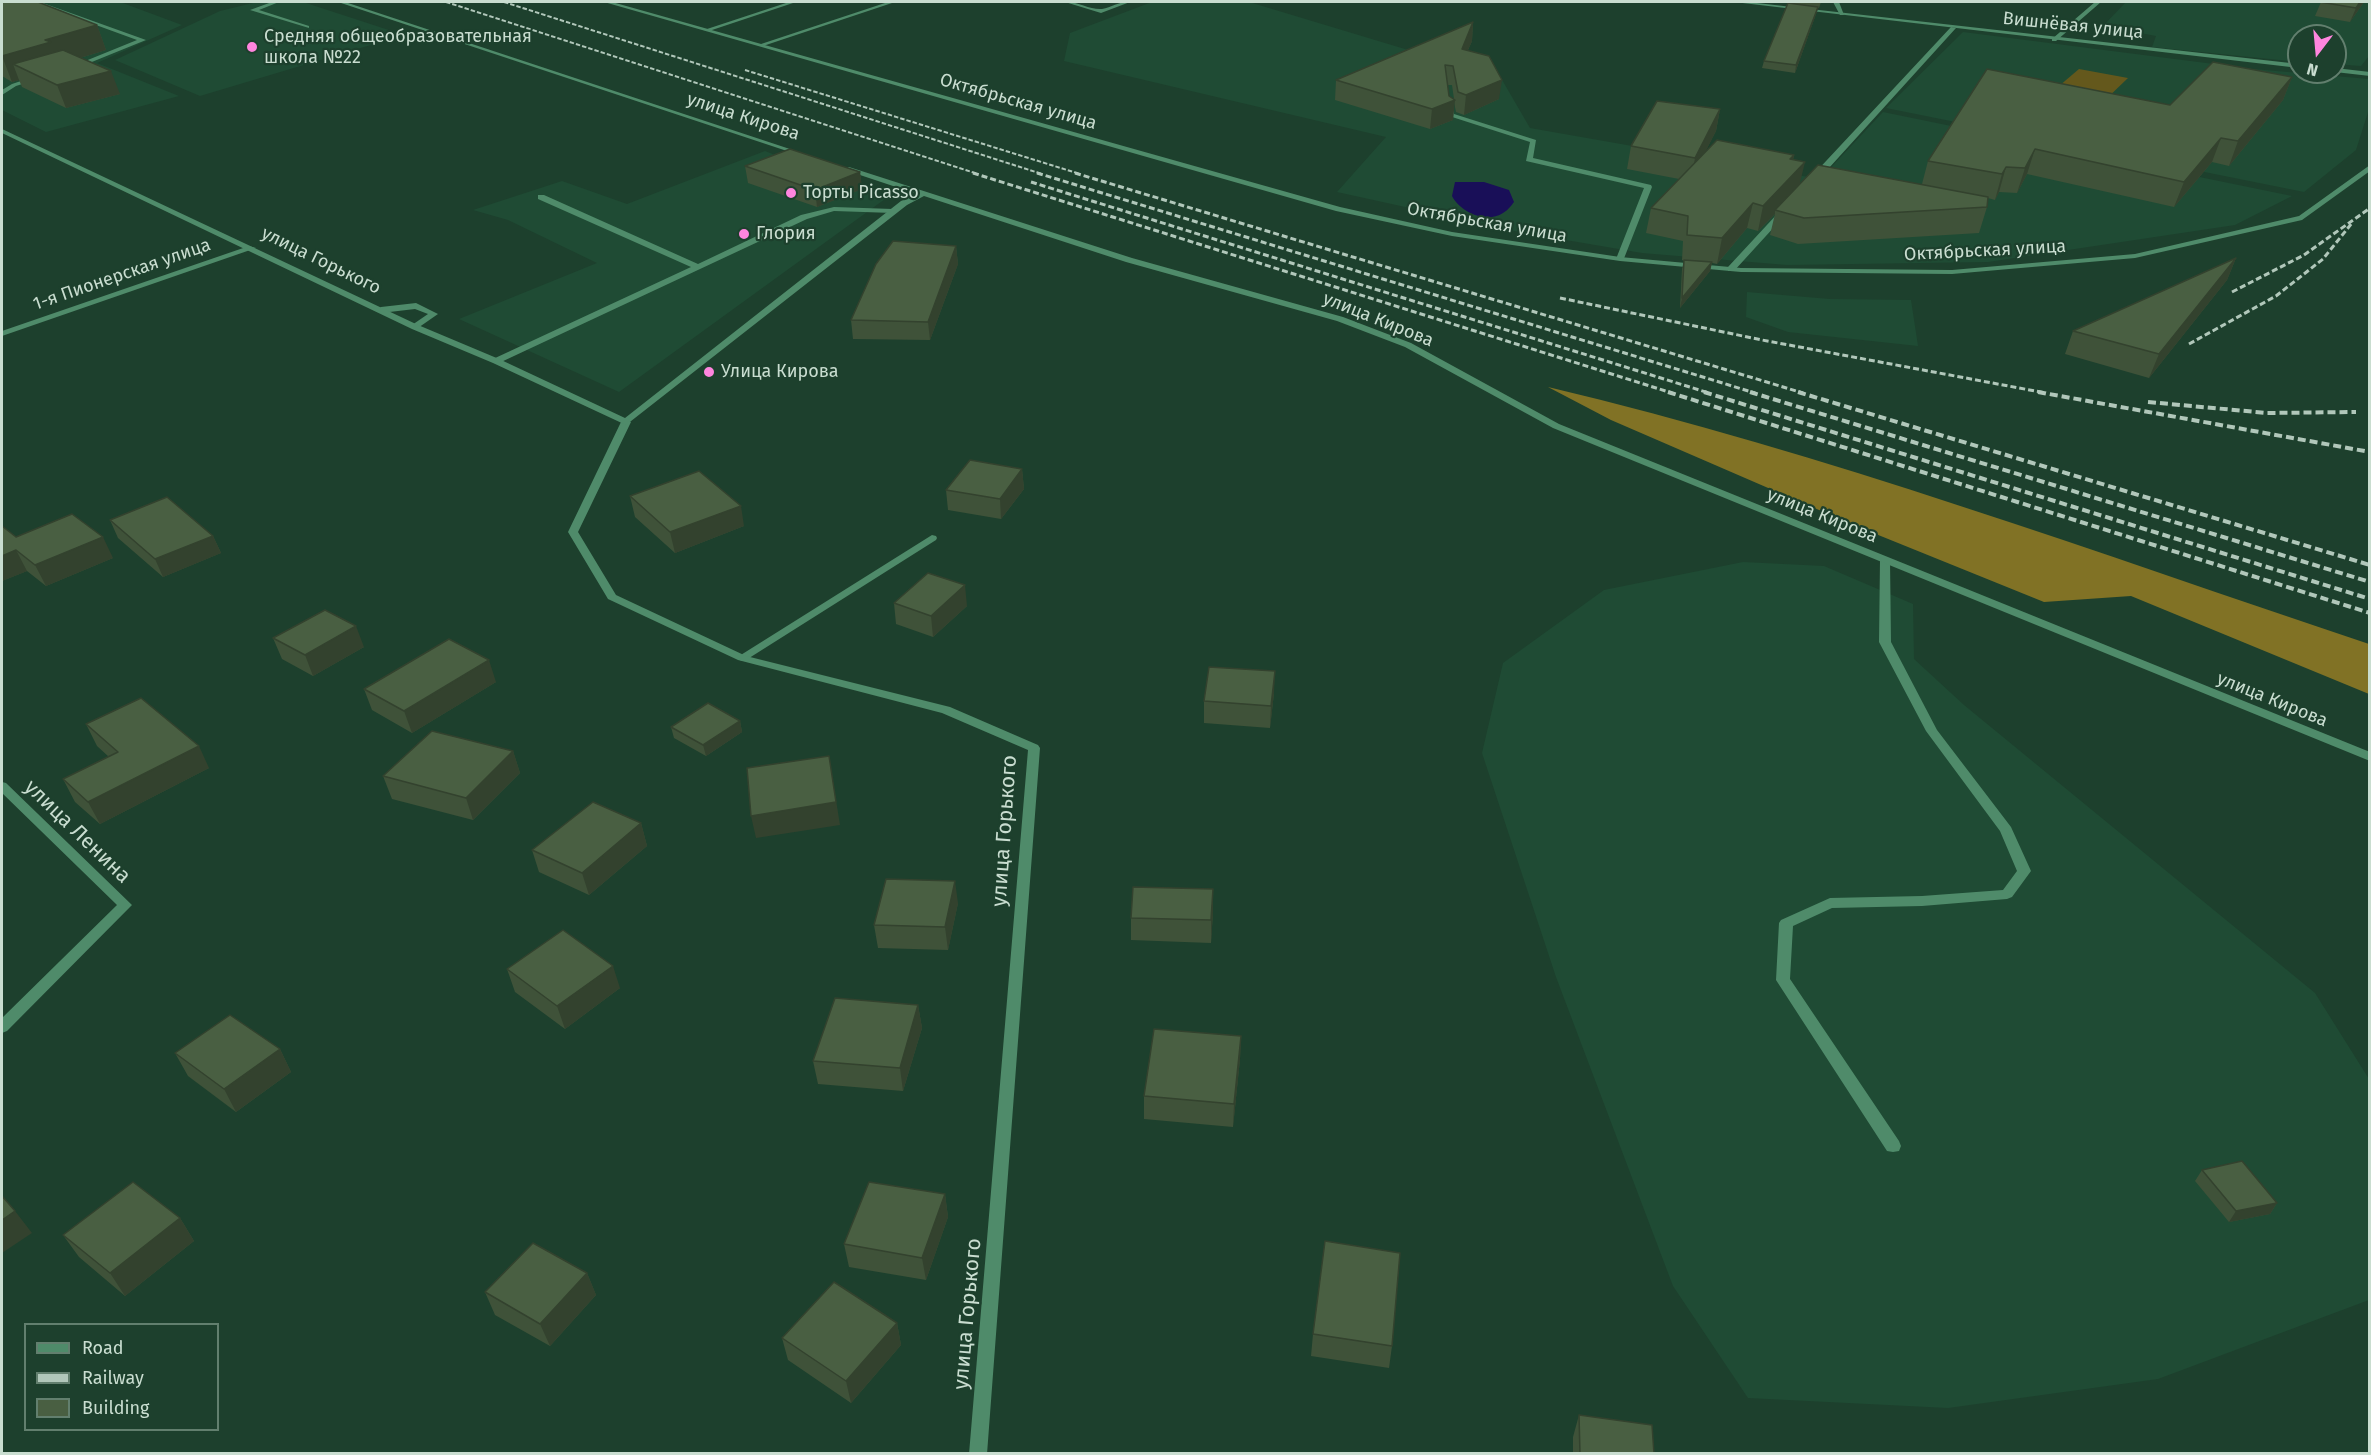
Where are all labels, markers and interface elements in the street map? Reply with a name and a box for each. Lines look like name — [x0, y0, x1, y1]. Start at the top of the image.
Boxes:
street label: Вишнёвая улица — [2002, 8, 2144, 44]
north arrow — [2287, 24, 2347, 84]
place label: Средняя общеобразовательная школа №22 — [264, 26, 532, 68]
marker: Средняя общеобразовательная школа №22 — [245, 40, 259, 54]
text: N — [2305, 59, 2320, 80]
street label: Октябрьская улица — [937, 69, 1099, 135]
street label: улица Кирова — [684, 89, 802, 145]
place label: Торты Picasso — [803, 182, 919, 204]
marker: Торты Picasso — [784, 186, 798, 200]
street label: Октябрьская улица — [1405, 198, 1569, 248]
street label: улица Горького — [258, 223, 384, 299]
place label: Глория — [756, 223, 816, 245]
marker: Глория — [737, 227, 751, 241]
street label: 1-я Пионерская улица — [30, 234, 214, 316]
street label: Октябрьская улица — [1903, 236, 2067, 266]
street label: улица Кирова — [1320, 288, 1436, 352]
place label: Улица Кирова — [721, 361, 838, 383]
marker: Улица Кирова — [702, 365, 716, 379]
street label: улица Кирова — [1764, 484, 1880, 548]
street label: улица Кирова — [2214, 668, 2330, 732]
street label: улица Горького — [987, 754, 1023, 908]
street label: улица Ленина — [19, 775, 135, 889]
street label: улица Горького — [949, 1237, 987, 1391]
legend — [24, 1323, 219, 1431]
text: Road — [82, 1337, 124, 1359]
text: Railway — [82, 1367, 144, 1389]
text: Building — [82, 1397, 149, 1419]

